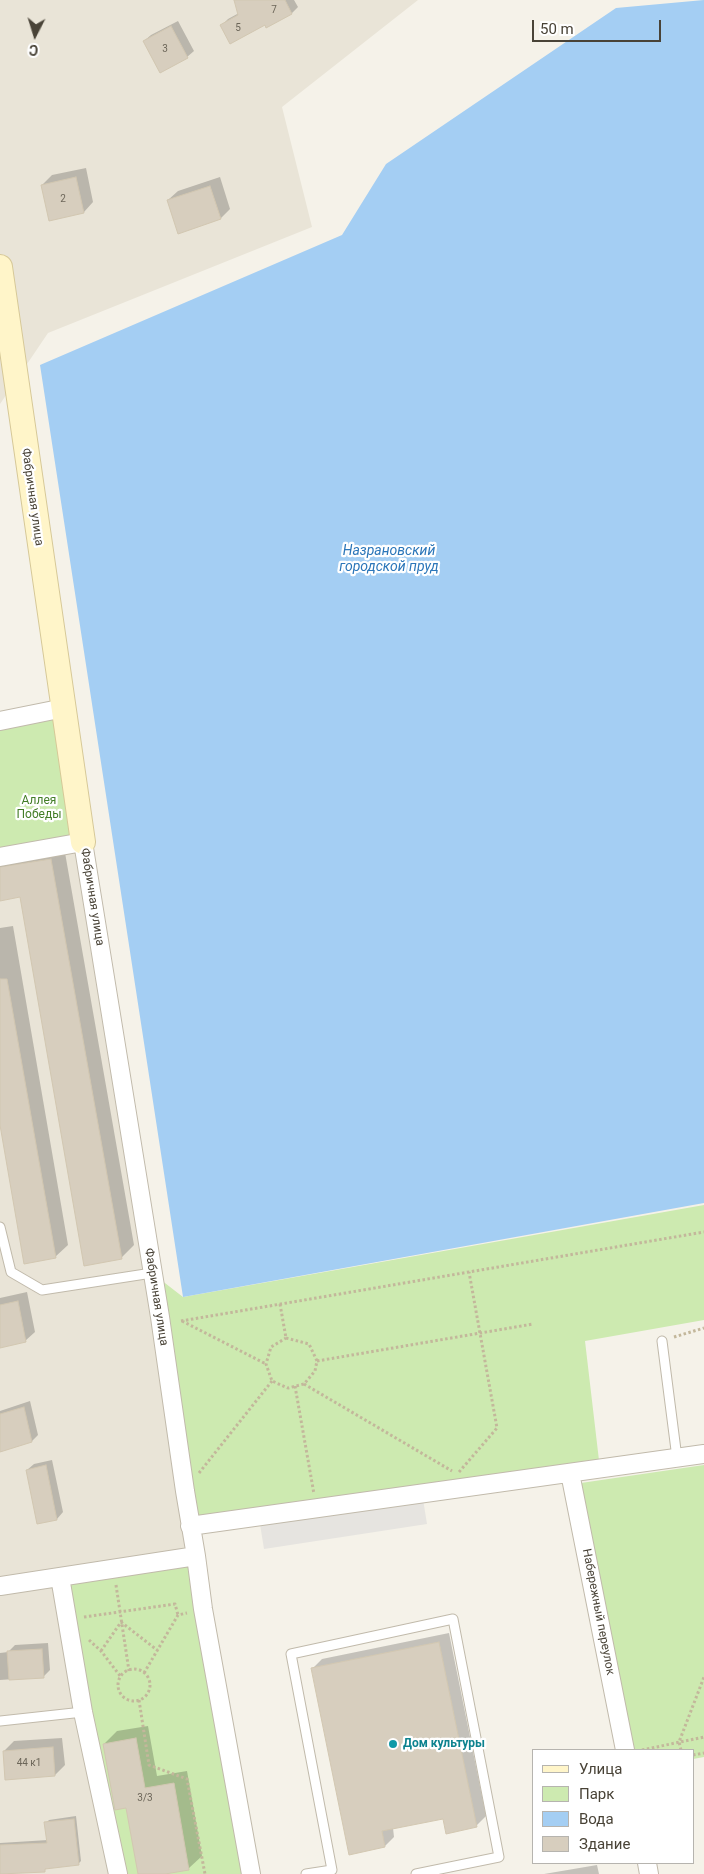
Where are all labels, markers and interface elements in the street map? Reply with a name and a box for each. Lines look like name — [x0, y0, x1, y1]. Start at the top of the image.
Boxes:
house number: 7 — [271, 4, 277, 16]
north arrow — [10, 10, 60, 60]
scale bar — [534, 10, 663, 42]
text: 50 m — [540, 20, 574, 38]
house number: 5 — [235, 22, 241, 34]
text: С — [28, 42, 39, 58]
house number: 3 — [162, 43, 168, 55]
house number: 2 — [60, 193, 66, 205]
street label: Фабричная улица — [18, 447, 46, 547]
water label: Назрановский городской пруд — [339, 543, 439, 576]
park label: Аллея Победы — [17, 794, 61, 822]
street label: Фабричная улица — [77, 847, 107, 947]
street label: Фабричная улица — [141, 1247, 171, 1347]
street label: Набережный переулок — [579, 1548, 617, 1676]
place label: Дом культуры — [403, 1737, 485, 1751]
marker: Дом культуры — [387, 1738, 399, 1750]
legend — [532, 1749, 694, 1864]
house number: 44 к1 — [17, 1757, 41, 1769]
text: Улица — [579, 1760, 622, 1778]
text: Парк — [579, 1785, 614, 1803]
house number: 3/3 — [137, 1792, 153, 1804]
text: Вода — [579, 1810, 614, 1828]
text: Здание — [579, 1835, 630, 1853]

